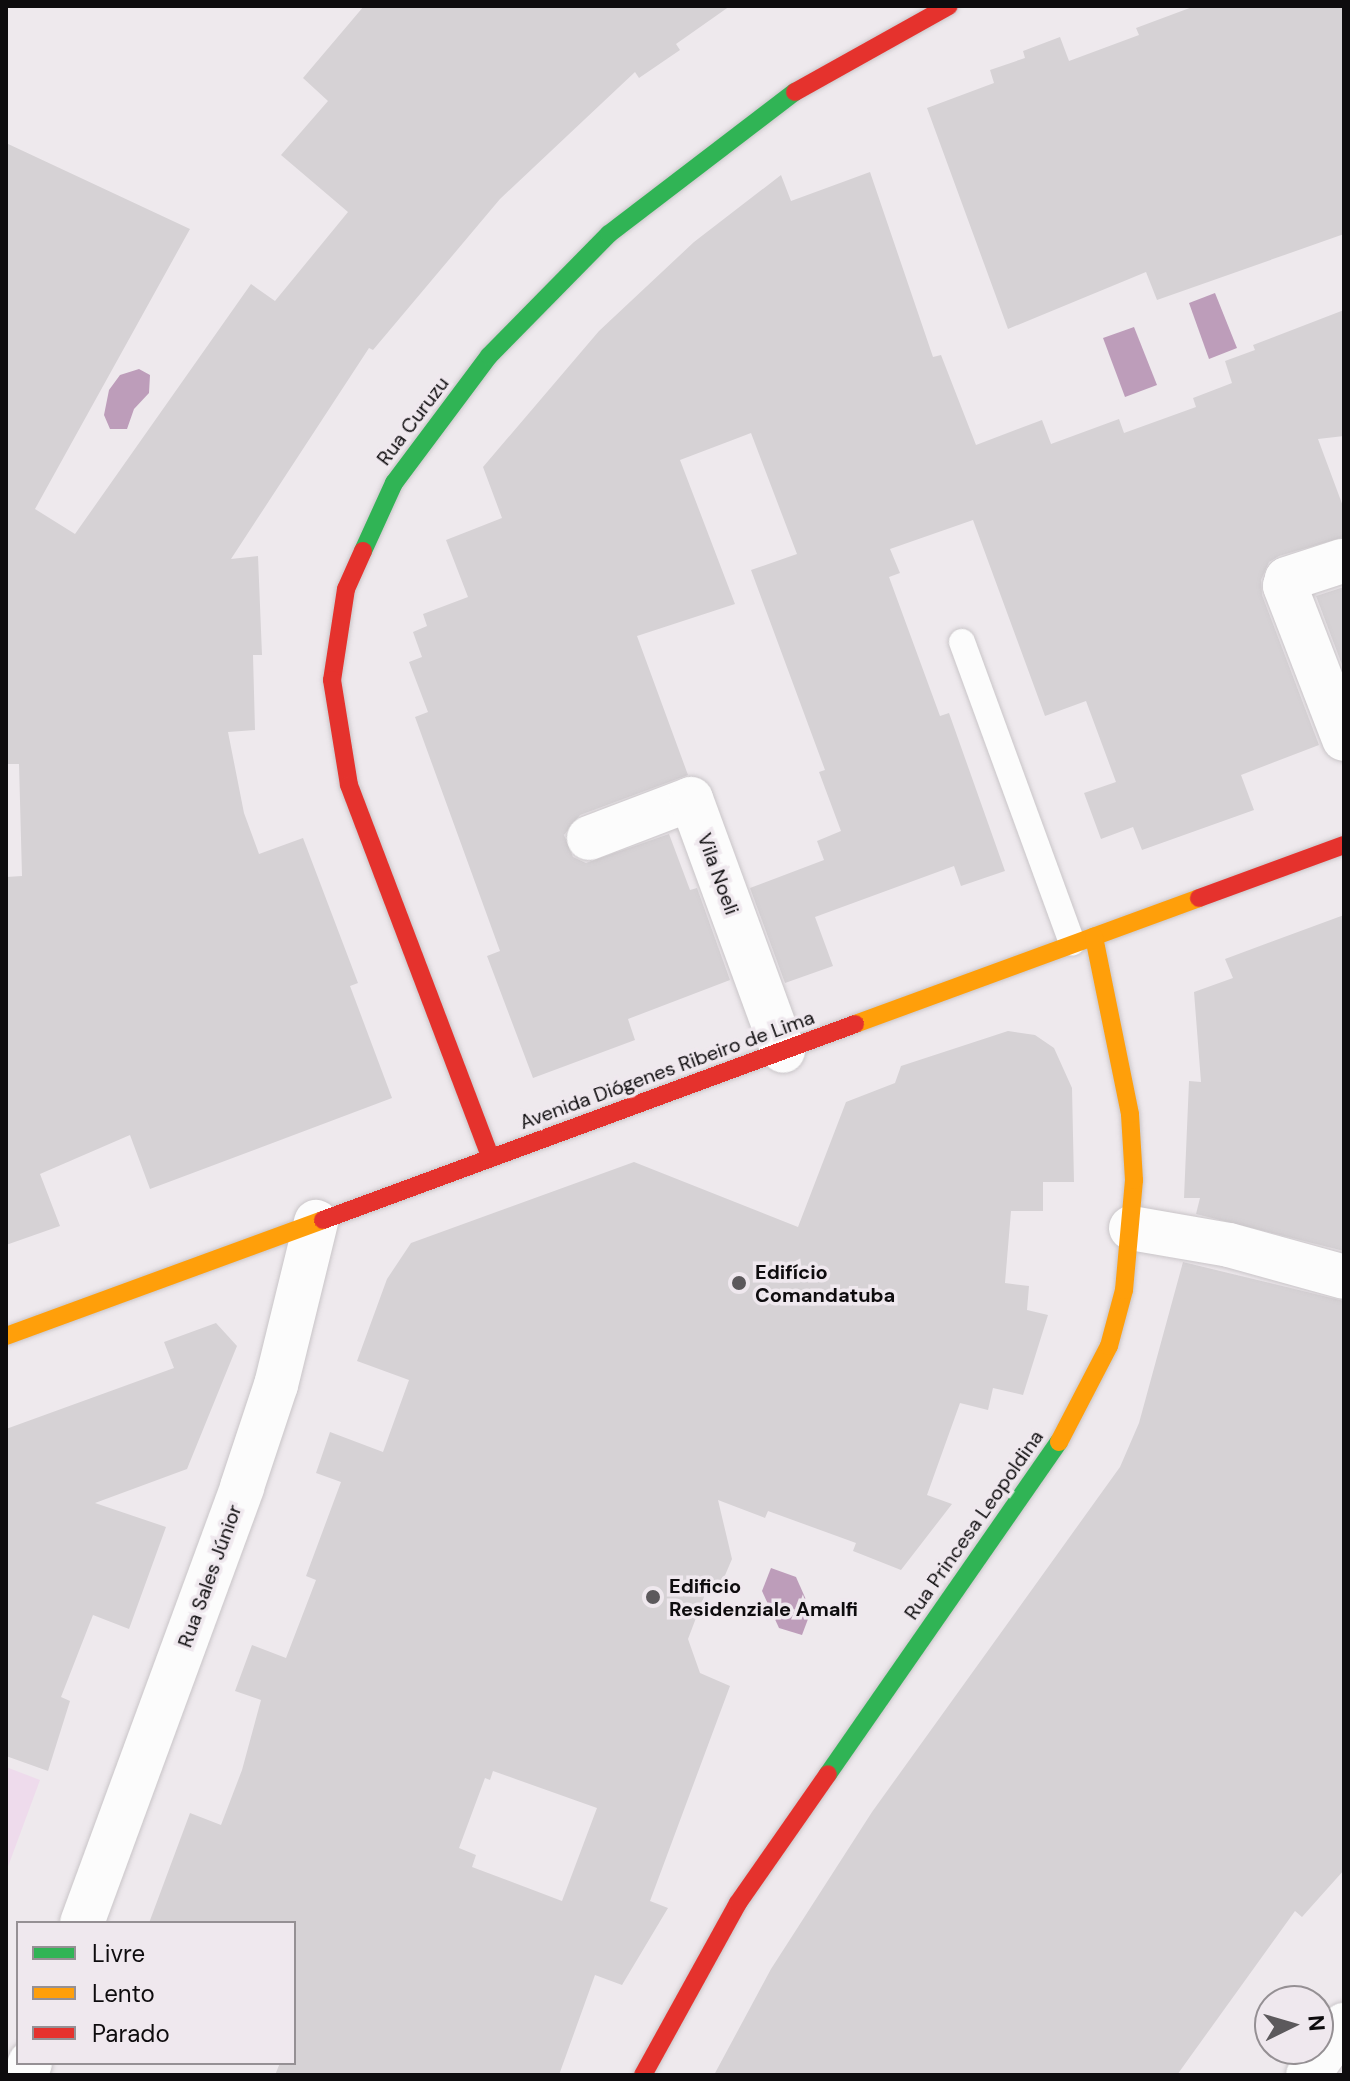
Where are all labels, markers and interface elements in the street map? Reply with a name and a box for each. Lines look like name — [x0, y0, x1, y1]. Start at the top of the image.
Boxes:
street label: Rua Curuzu — [372, 372, 454, 470]
street label: Vila Noeli — [692, 830, 744, 918]
street label: Avenida Diógenes Ribeiro de Lima — [516, 1005, 818, 1135]
place label: Edifício Comandatuba — [755, 1260, 895, 1307]
marker: Edifício Comandatuba — [730, 1274, 748, 1292]
street label: Rua Princesa Leopoldina — [899, 1426, 1049, 1624]
street label: Rua Sales Júnior — [173, 1501, 247, 1651]
place label: Edificio Residenziale Amalfi — [669, 1574, 858, 1621]
marker: Edificio Residenziale Amalfi — [644, 1588, 662, 1606]
legend — [16, 1921, 296, 2065]
text: Livre — [92, 1938, 145, 1969]
text: Lento — [92, 1978, 155, 2009]
north arrow — [1254, 1985, 1334, 2065]
text: N — [1301, 2014, 1332, 2032]
text: Parado — [92, 2018, 170, 2049]

